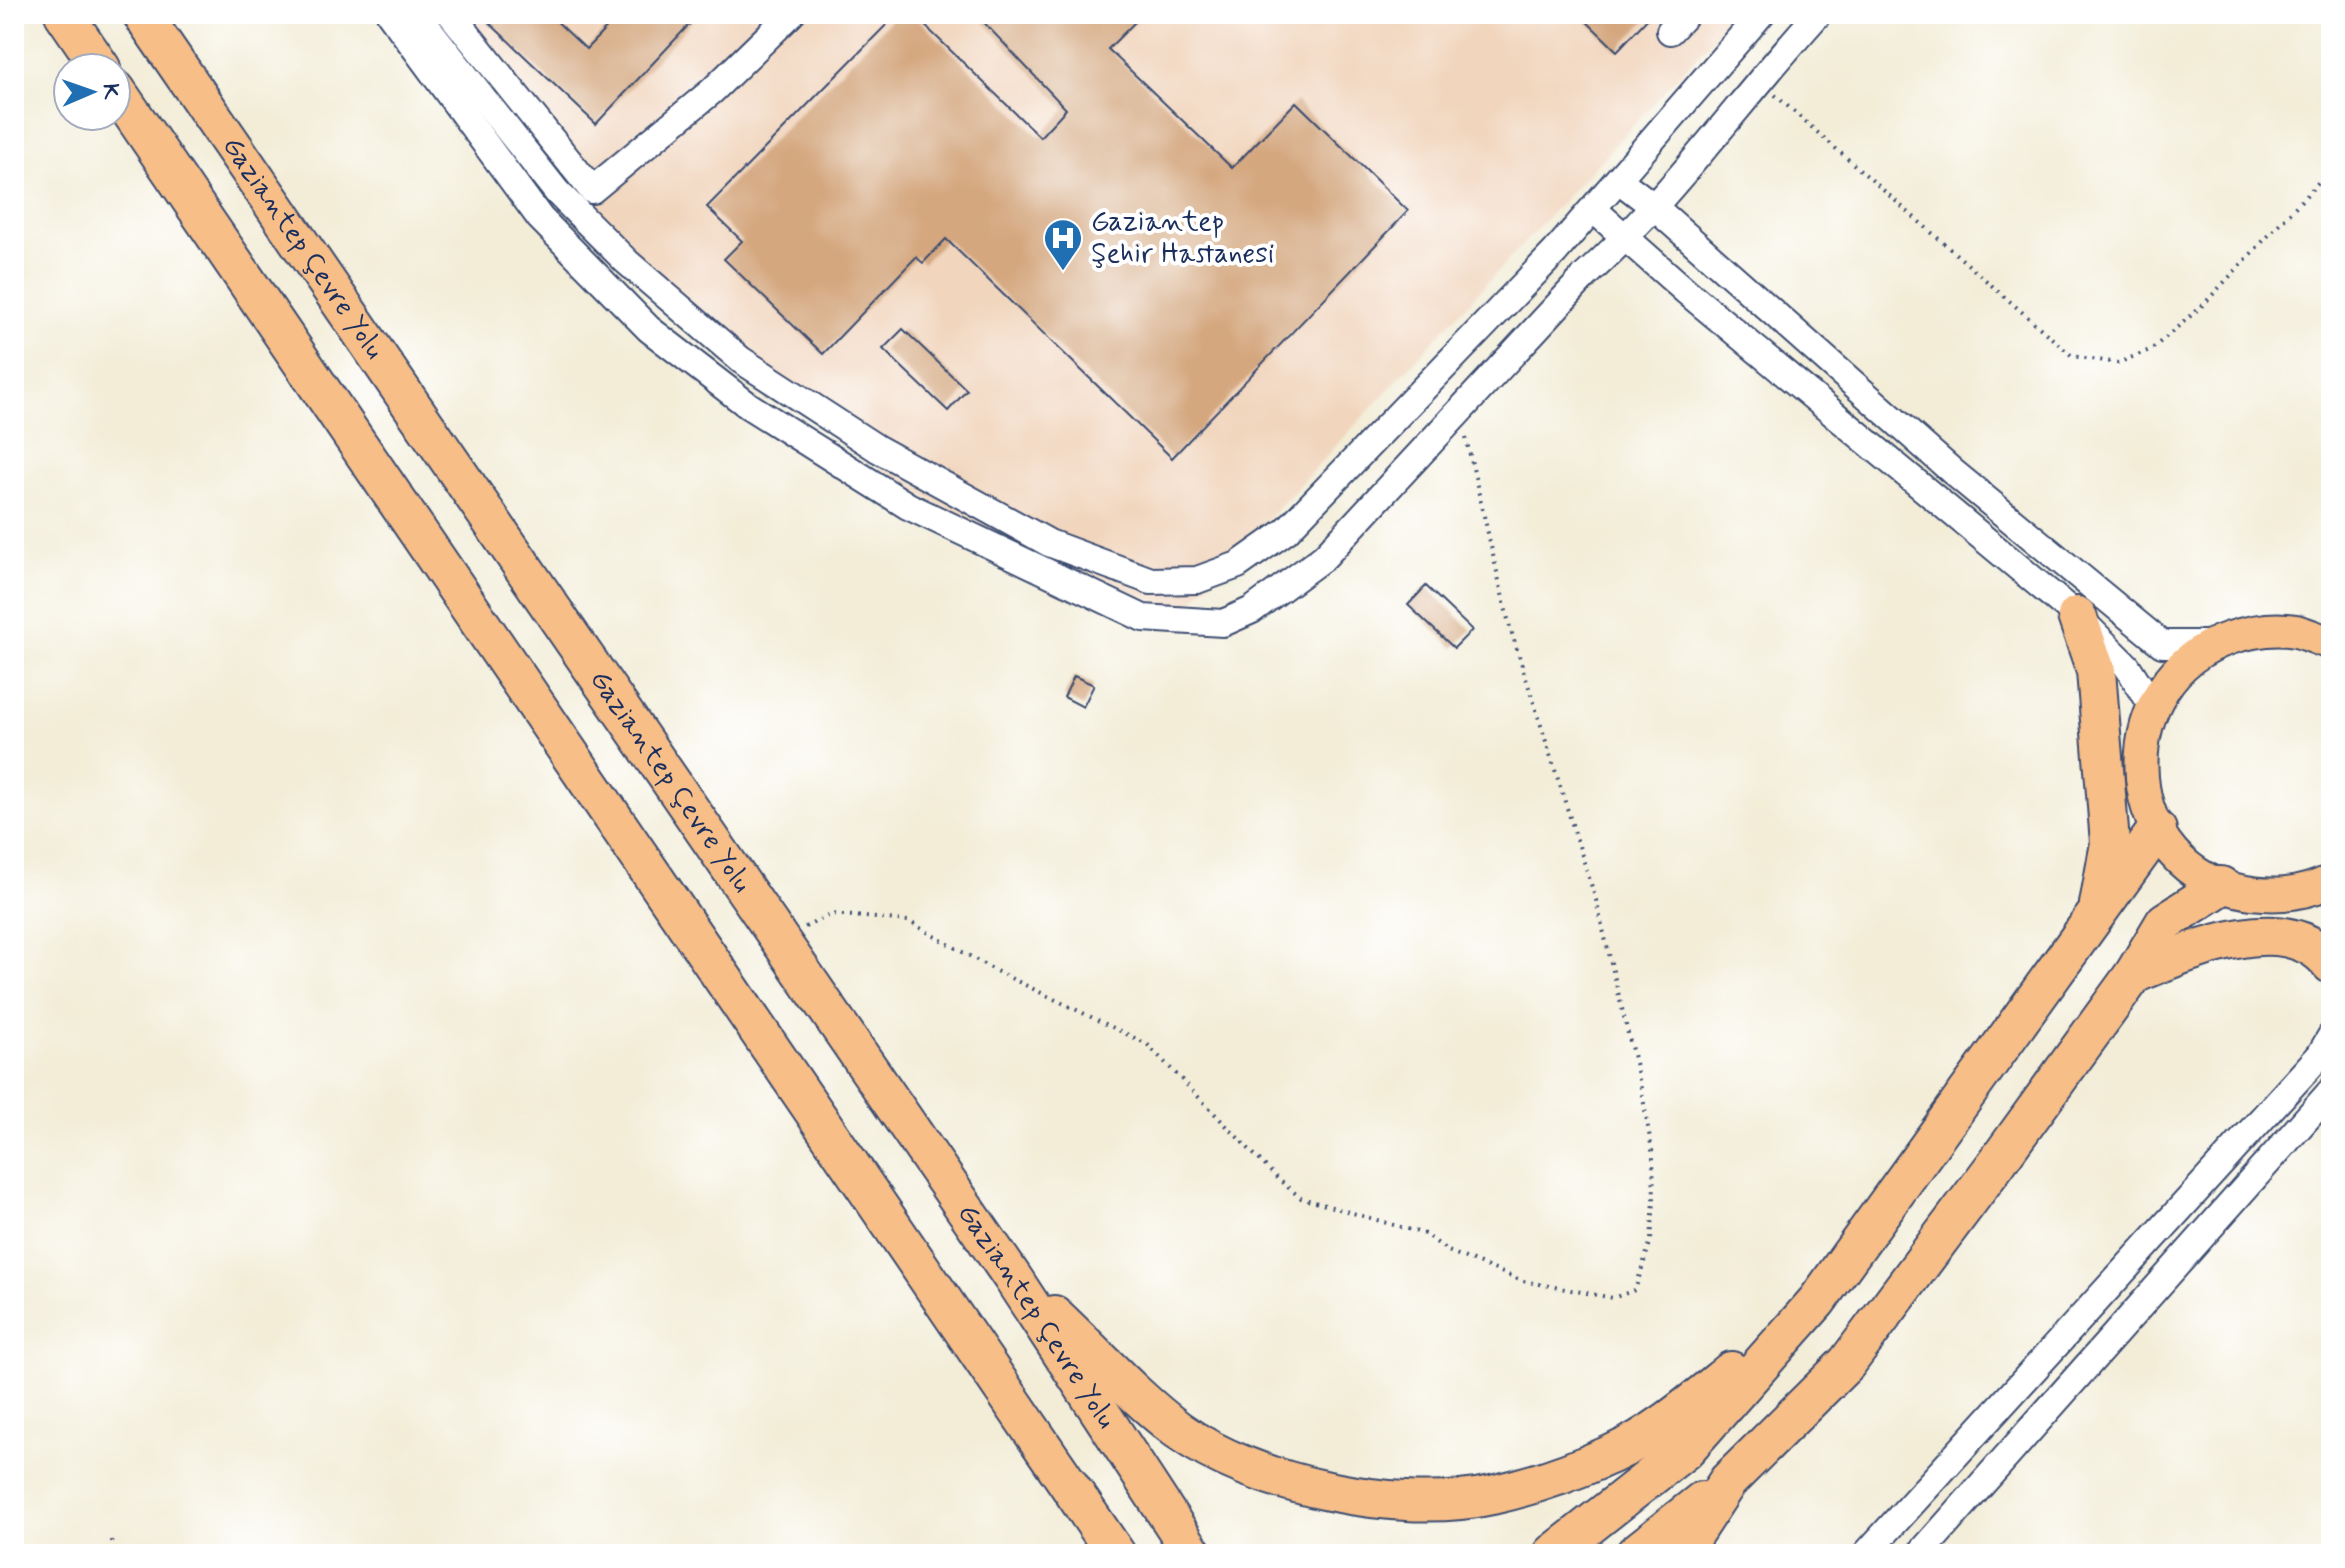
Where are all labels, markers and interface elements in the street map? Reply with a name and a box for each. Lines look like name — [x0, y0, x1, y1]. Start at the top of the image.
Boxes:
north arrow — [52, 52, 132, 132]
text: K — [96, 83, 124, 100]
street label: Gaziantep Çevre Yolu — [214, 129, 393, 366]
place label: Gaziantep Şehir Hastanesi — [1091, 204, 1274, 273]
hospital icon: Gaziantep Şehir Hastanesi — [1042, 217, 1084, 272]
street label: Gaziantep Çevre Yolu — [581, 663, 760, 900]
street label: Gaziantep Çevre Yolu — [949, 1197, 1125, 1436]

